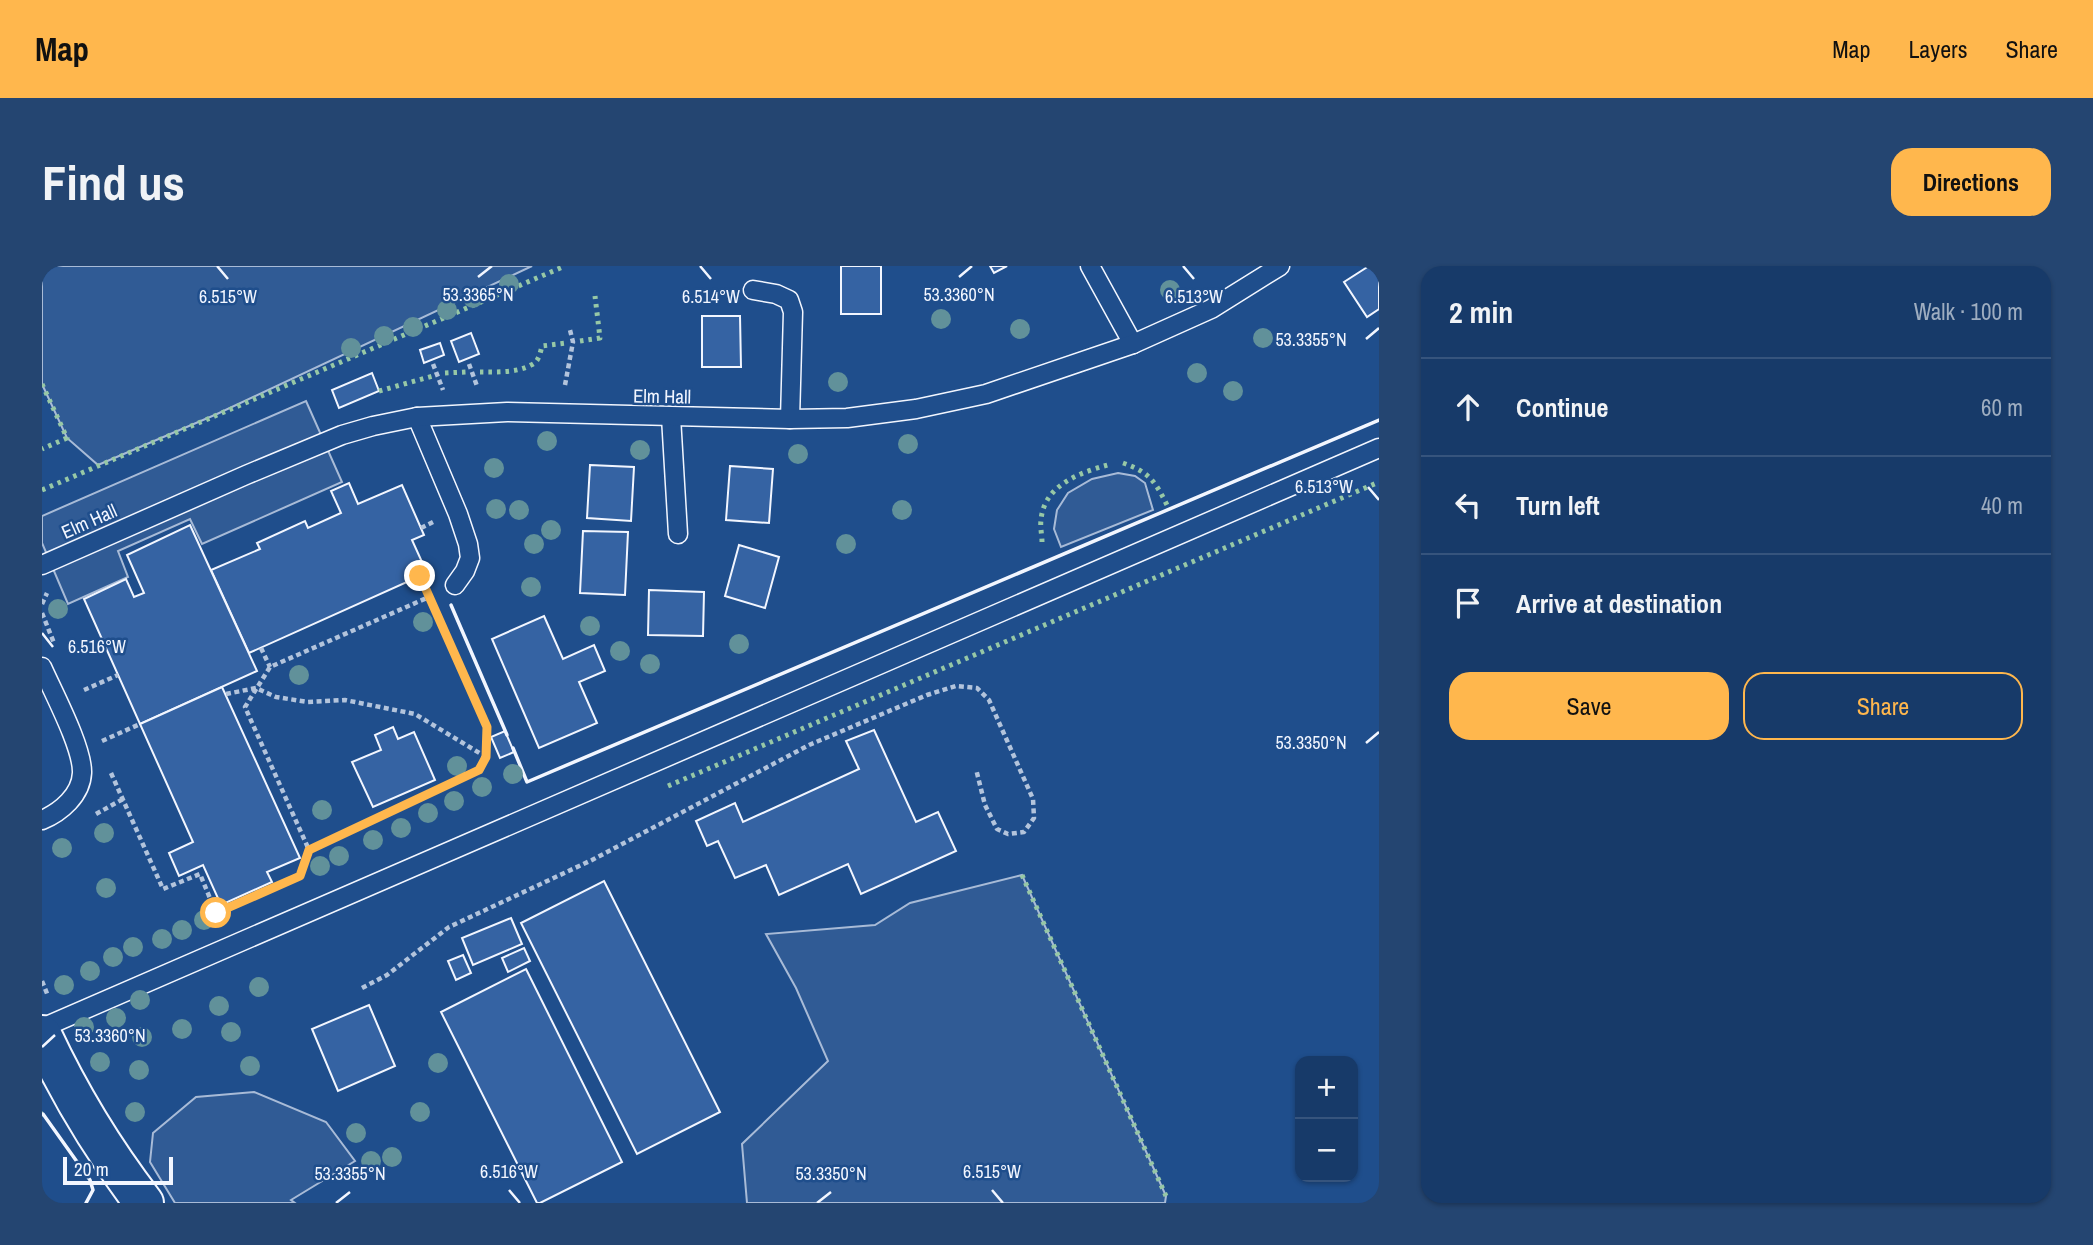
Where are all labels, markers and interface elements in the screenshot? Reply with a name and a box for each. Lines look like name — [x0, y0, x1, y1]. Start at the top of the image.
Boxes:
text: Map — [35, 27, 89, 71]
text: Map — [1832, 33, 1870, 65]
text: Layers — [1908, 33, 1967, 65]
text: Share — [2005, 33, 2058, 65]
button: Directions — [1891, 148, 2051, 216]
text: Find us — [42, 149, 185, 215]
text: 53.3365°N — [442, 282, 514, 307]
text: 53.3360°N — [923, 282, 995, 307]
text: 6.515°W — [199, 284, 257, 309]
text: 6.514°W — [682, 284, 740, 309]
text: 6.513°W — [1165, 284, 1223, 309]
text: 2 min — [1449, 292, 1513, 332]
text: Walk · 100 m — [1914, 296, 2023, 327]
text: 53.3355°N — [1275, 327, 1347, 352]
street label: Elm Hall — [633, 382, 691, 410]
icon: ahead — [1449, 388, 1487, 426]
text: Continue — [1516, 390, 1608, 425]
text: 60 m — [1981, 392, 2023, 423]
text: 6.513°W — [1295, 474, 1353, 499]
icon: left — [1449, 486, 1487, 524]
text: Turn left — [1516, 488, 1600, 523]
text: 40 m — [1981, 490, 2023, 521]
street label: Elm Hall — [57, 497, 121, 545]
route end — [404, 560, 435, 591]
icon: arrive — [1449, 584, 1487, 622]
text: Arrive at destination — [1516, 586, 1722, 621]
text: 6.516°W — [68, 634, 126, 659]
button: Save — [1449, 672, 1729, 740]
button: Share — [1743, 672, 2023, 740]
text: 53.3350°N — [1275, 730, 1347, 755]
route start — [200, 897, 231, 928]
text: 53.3360°N — [74, 1023, 146, 1048]
map controls — [1295, 1056, 1358, 1182]
button: + — [1295, 1056, 1358, 1119]
button: − — [1295, 1119, 1358, 1182]
scale bar — [63, 1154, 173, 1186]
text: 20 m — [74, 1156, 109, 1182]
text: 6.516°W — [480, 1159, 538, 1184]
text: 6.515°W — [963, 1159, 1021, 1184]
text: 53.3355°N — [314, 1161, 386, 1186]
text: 53.3350°N — [795, 1161, 867, 1186]

